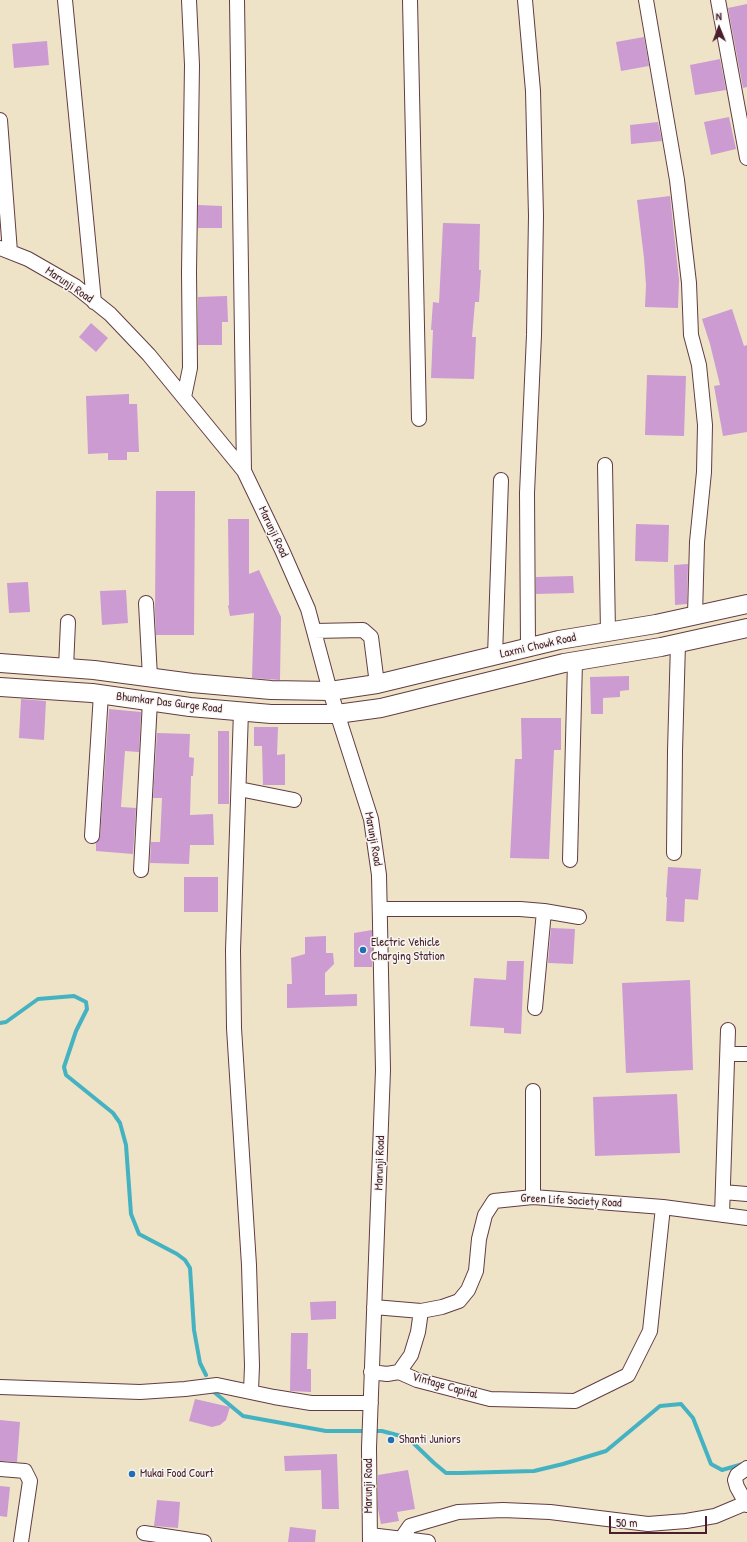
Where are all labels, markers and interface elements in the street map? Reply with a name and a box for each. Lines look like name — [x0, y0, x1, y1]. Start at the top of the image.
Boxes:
north arrow — [699, 8, 739, 48]
text: N — [716, 9, 722, 23]
street label: Marunji Road — [42, 264, 96, 306]
street label: Marunji Road — [255, 504, 291, 560]
street label: Laxmi Chowk Road — [499, 630, 577, 662]
street label: Bhumkar Das Gurge Road — [115, 689, 223, 717]
street label: Marunji Road — [361, 811, 385, 867]
place label: Electric Vehicle Charging Station — [371, 936, 445, 964]
marker: Electric Vehicle Charging Station — [358, 945, 368, 955]
street label: Marunji Road — [372, 1135, 388, 1191]
street label: Green Life Society Road — [520, 1191, 622, 1211]
street label: Vintage Capital — [410, 1370, 480, 1402]
place label: Shanti Juniors — [399, 1433, 461, 1447]
marker: Shanti Juniors — [386, 1435, 396, 1445]
street label: Marunji Road — [362, 1459, 376, 1513]
place label: Mukai Food Court — [140, 1467, 214, 1481]
marker: Mukai Food Court — [127, 1469, 137, 1479]
scale bar — [611, 1508, 709, 1534]
text: 50 m — [616, 1514, 637, 1531]

